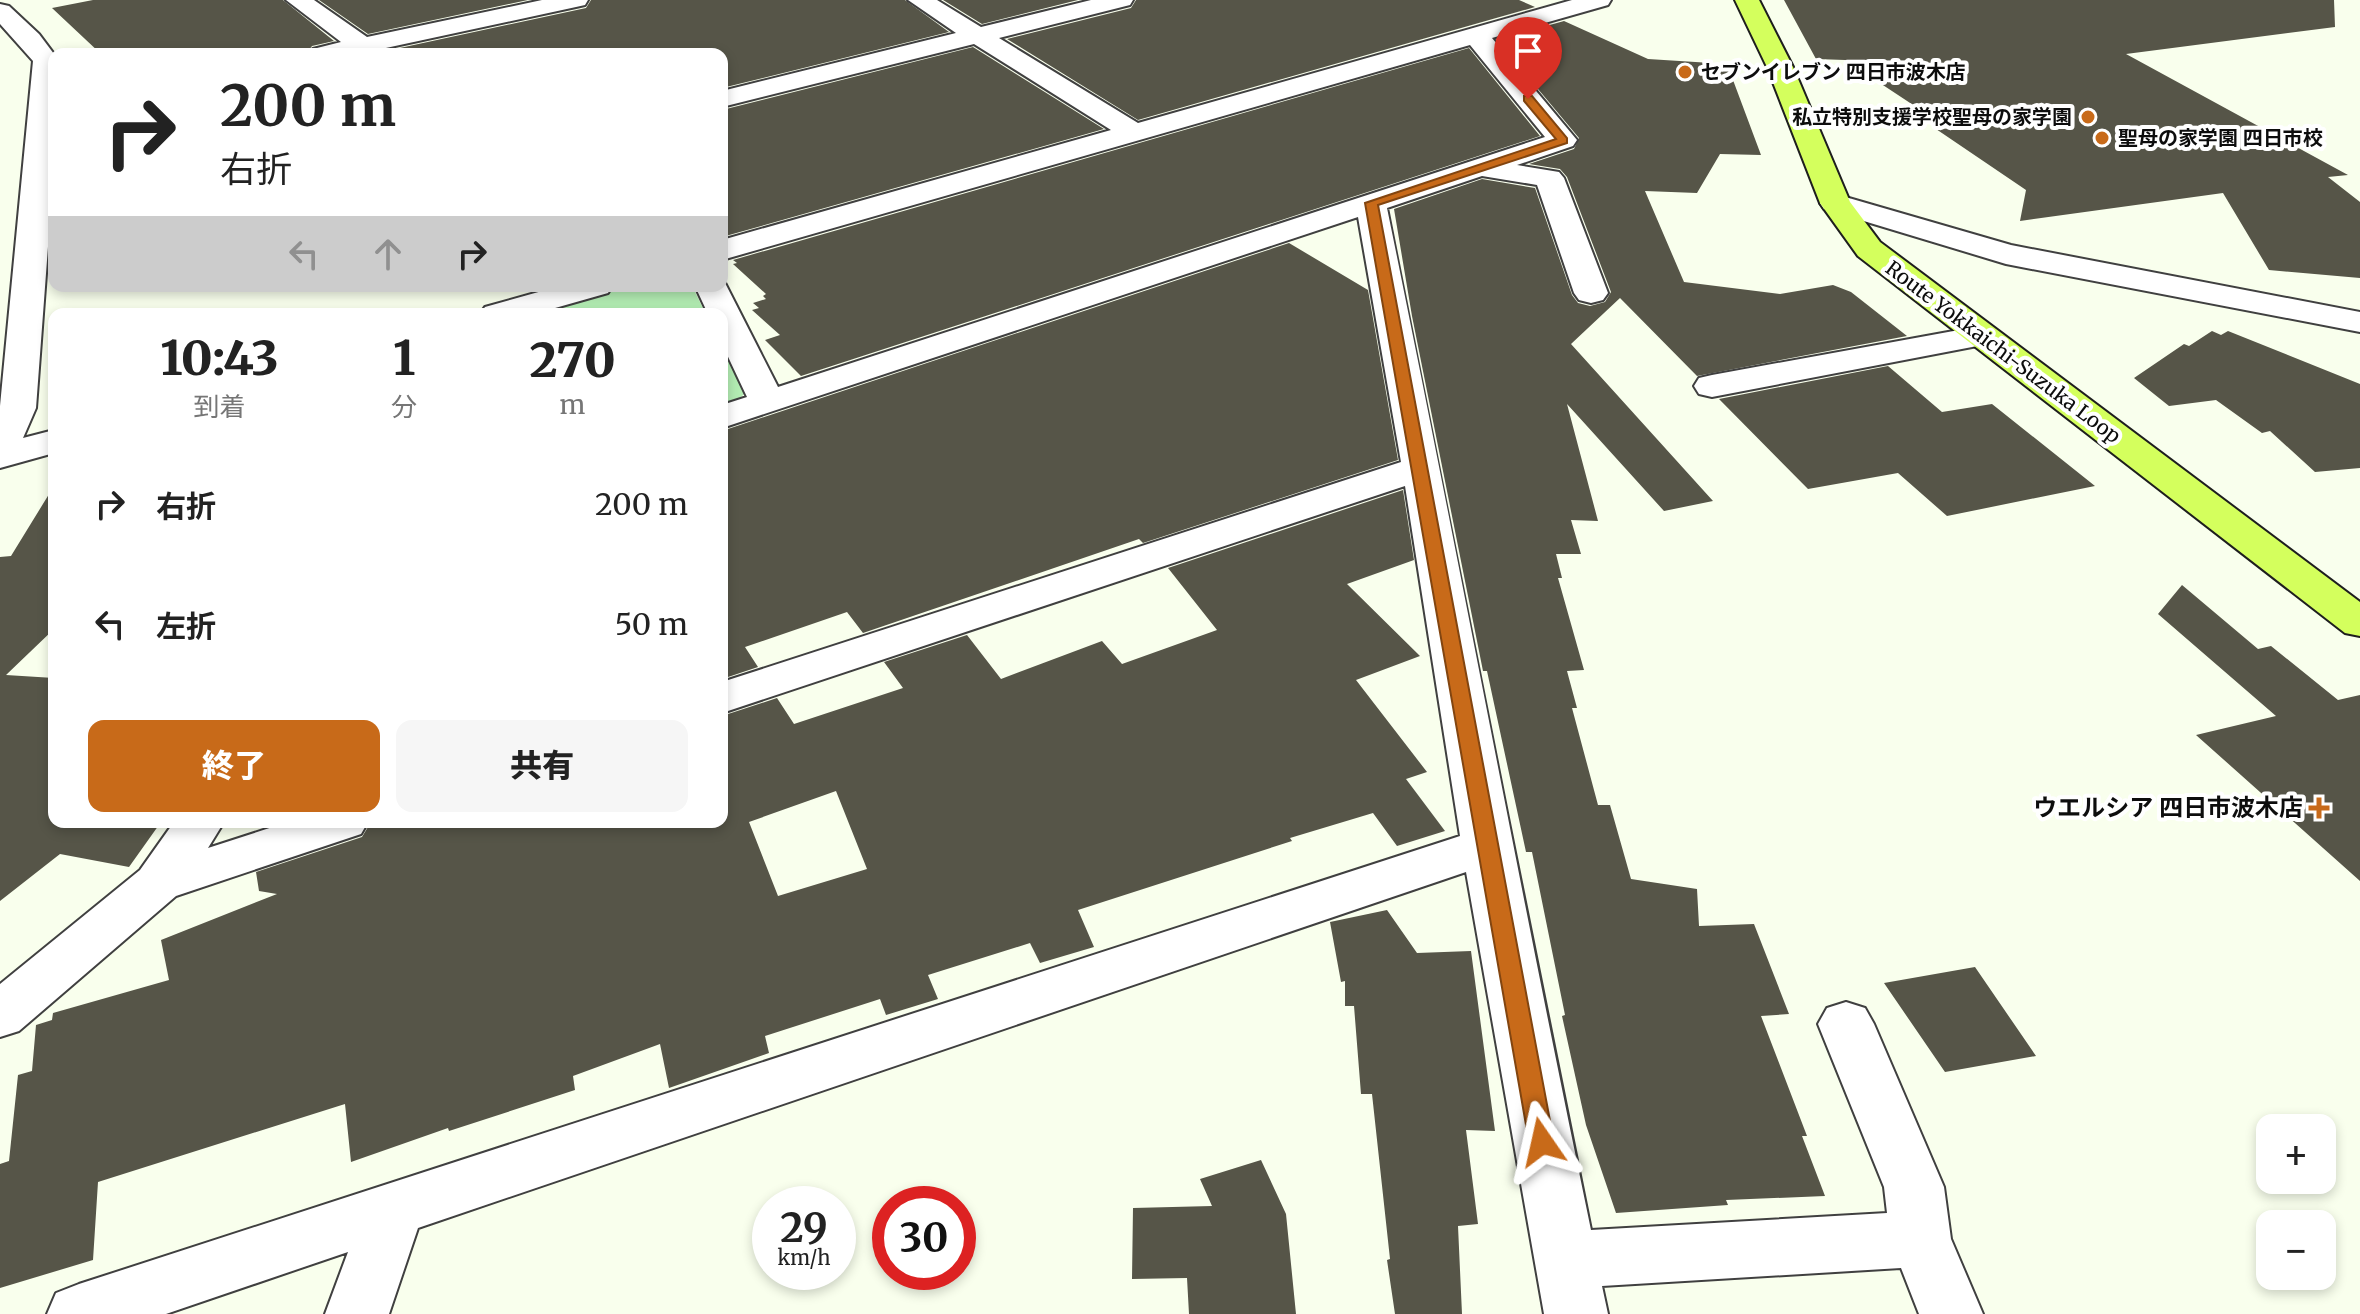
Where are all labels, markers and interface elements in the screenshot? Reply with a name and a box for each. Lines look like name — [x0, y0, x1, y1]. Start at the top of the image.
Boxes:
pin — [1494, 17, 1562, 99]
icon: arrive — [1506, 29, 1550, 73]
place label: セブンイレブン 四日市波木店 — [1701, 59, 1966, 84]
marker: セブンイレブン 四日市波木店 — [1676, 63, 1694, 81]
text: 200 m — [220, 71, 396, 141]
icon: right — [88, 80, 192, 184]
place label: 私立特別支援学校聖母の家学園 — [1792, 104, 2072, 129]
marker: 私立特別支援学校聖母の家学園 — [2079, 108, 2097, 126]
place label: 聖母の家学園 四日市校 — [2118, 125, 2323, 150]
marker: 聖母の家学園 四日市校 — [2093, 129, 2111, 147]
text: 右折 — [220, 147, 292, 192]
icon: left — [282, 232, 326, 276]
icon: ahead — [366, 232, 410, 276]
icon: right — [450, 232, 494, 276]
street label: Route Yokkaichi-Suzuka Loop — [1881, 255, 2126, 448]
text: 10:43 — [160, 328, 279, 388]
text: 1 — [393, 328, 415, 388]
text: 270 — [529, 330, 616, 390]
text: m — [560, 388, 585, 421]
text: 到着 — [194, 390, 246, 423]
text: 分 — [391, 390, 417, 423]
icon: right — [88, 482, 132, 526]
text: 200 m — [595, 485, 688, 523]
text: 右折 — [156, 487, 216, 525]
icon: left — [88, 602, 132, 646]
text: 50 m — [615, 605, 688, 643]
text: 左折 — [156, 607, 216, 645]
button: 終了 — [88, 720, 380, 812]
button: 共有 — [396, 720, 688, 812]
place label: ウエルシア 四日市波木店 — [2033, 792, 2303, 823]
marker: ウエルシア 四日市波木店 — [2310, 799, 2328, 817]
position arrow — [1500, 1100, 1584, 1184]
map controls — [2256, 1114, 2336, 1290]
button: + — [2256, 1114, 2336, 1194]
speed limit sign: 30 — [872, 1186, 976, 1290]
text: 29 — [780, 1203, 828, 1253]
button: − — [2256, 1210, 2336, 1290]
text: km/h — [778, 1245, 830, 1270]

